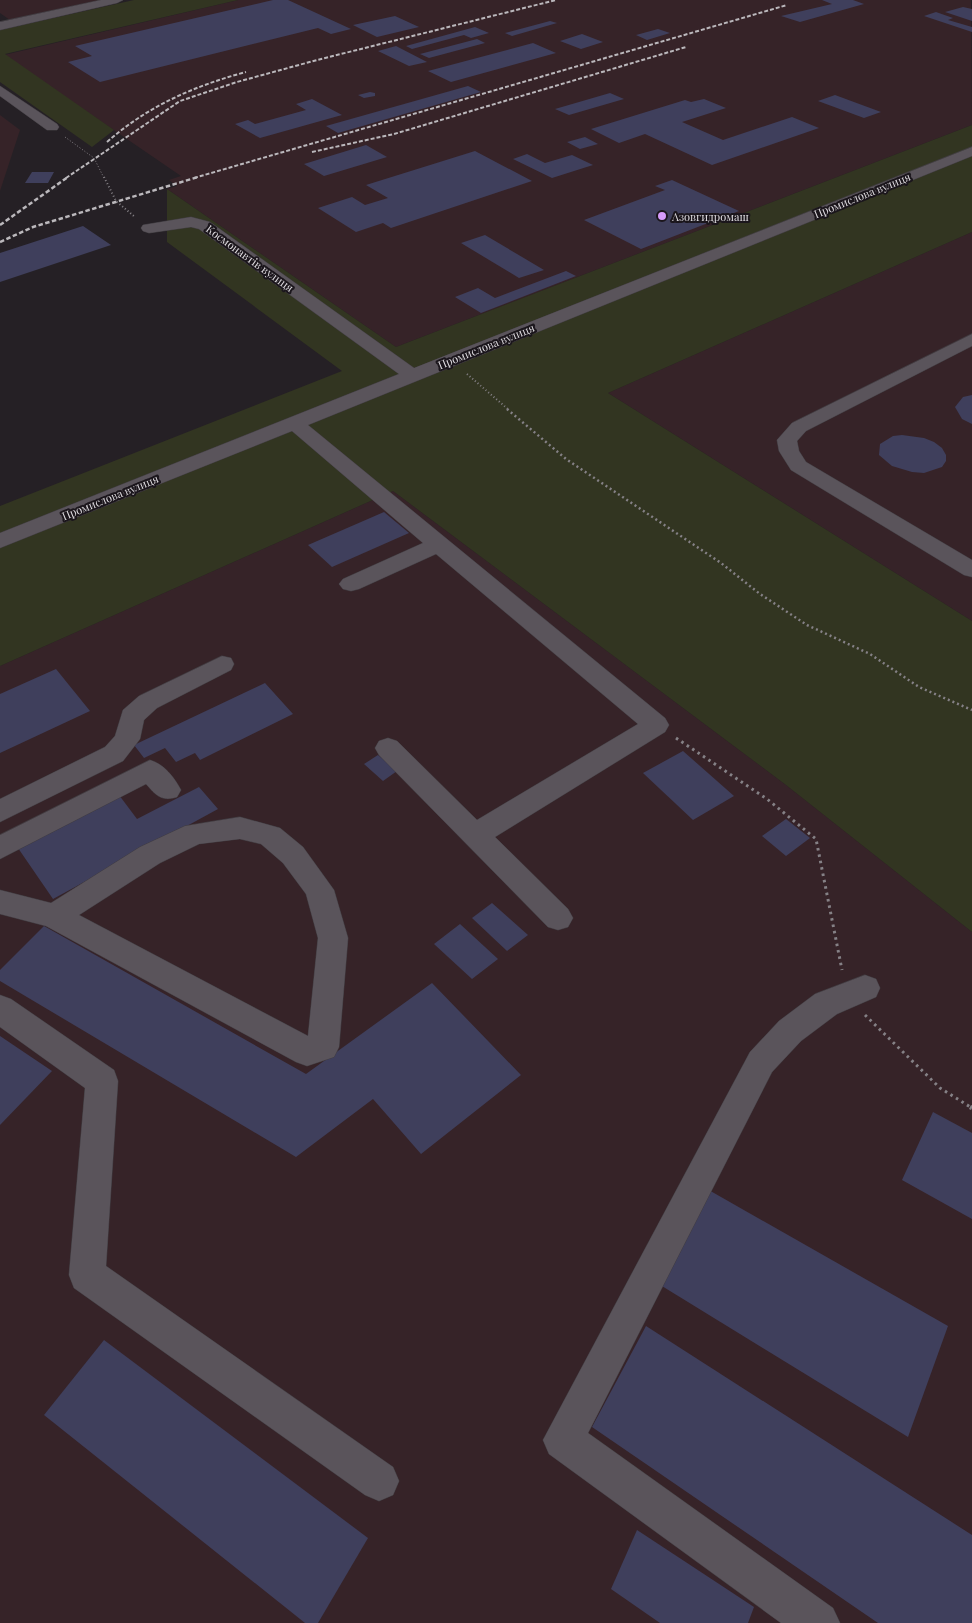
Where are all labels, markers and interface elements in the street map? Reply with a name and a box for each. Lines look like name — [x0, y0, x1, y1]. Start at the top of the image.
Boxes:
street label: Промислова вулиця — [811, 169, 913, 221]
place label: Азовгидромаш — [671, 209, 749, 224]
marker: Азовгидромаш — [656, 210, 668, 222]
street label: Космонавтів вулиця — [203, 221, 297, 295]
street label: Промислова вулиця — [435, 320, 537, 372]
street label: Промислова вулиця — [59, 471, 161, 523]

